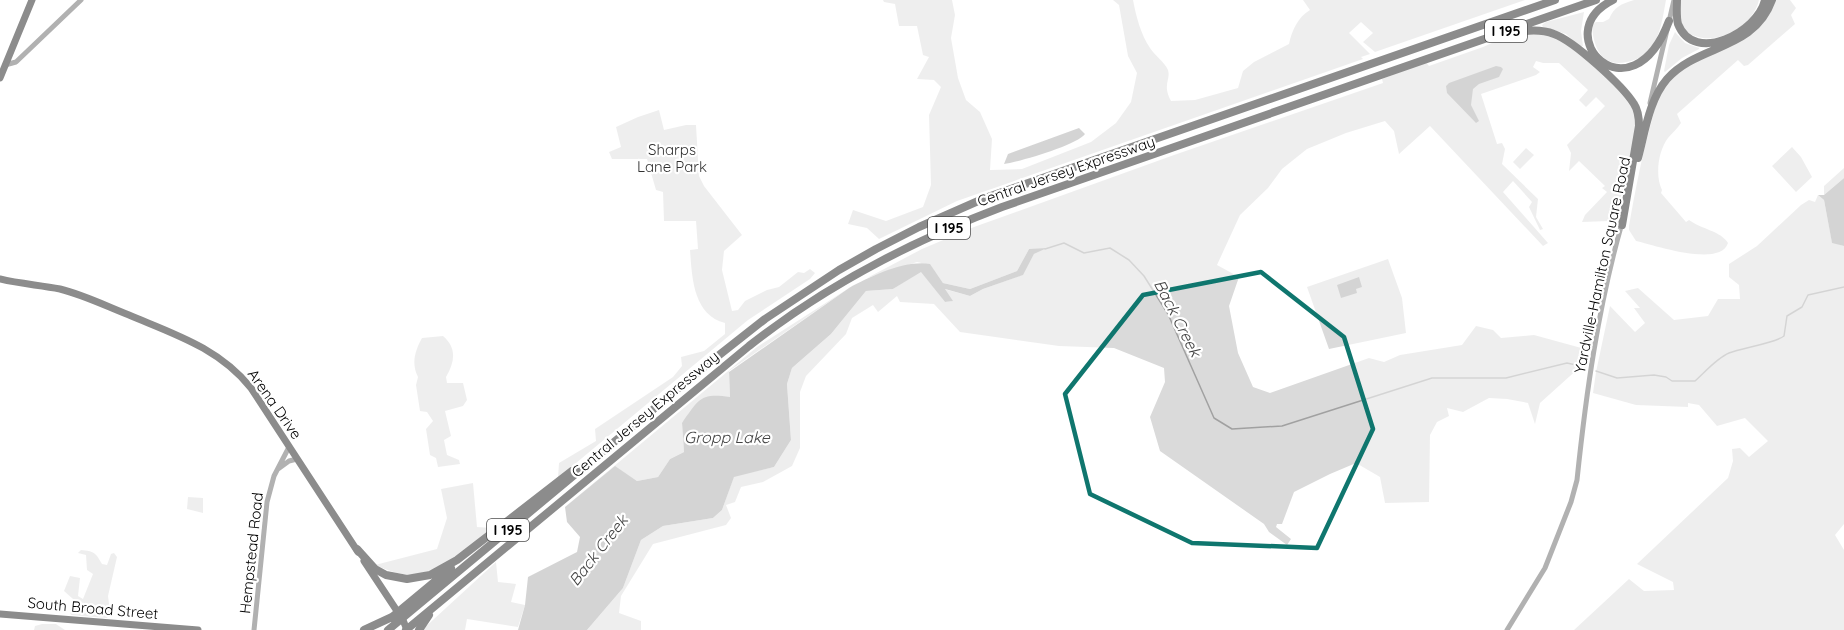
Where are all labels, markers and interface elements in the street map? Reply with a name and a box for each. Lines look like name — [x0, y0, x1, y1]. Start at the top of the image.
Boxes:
road number: I 195 — [1485, 20, 1527, 42]
street label: Central Jersey Expressway — [975, 132, 1157, 210]
park label: Sharps Lane Park — [637, 140, 707, 176]
street label: Yardville-Hamilton Square Road — [1570, 155, 1634, 375]
road number: I 195 — [928, 217, 970, 239]
water label: Back Creek — [1150, 276, 1207, 361]
street label: Central Jersey Expressway — [567, 347, 723, 481]
street label: Arena Drive — [244, 365, 306, 443]
water label: Gropp Lake — [684, 427, 771, 447]
street label: Hempstead Road — [235, 491, 267, 615]
water label: Back Creek — [564, 510, 633, 589]
road number: I 195 — [487, 519, 529, 541]
street label: South Broad Street — [27, 593, 159, 623]

